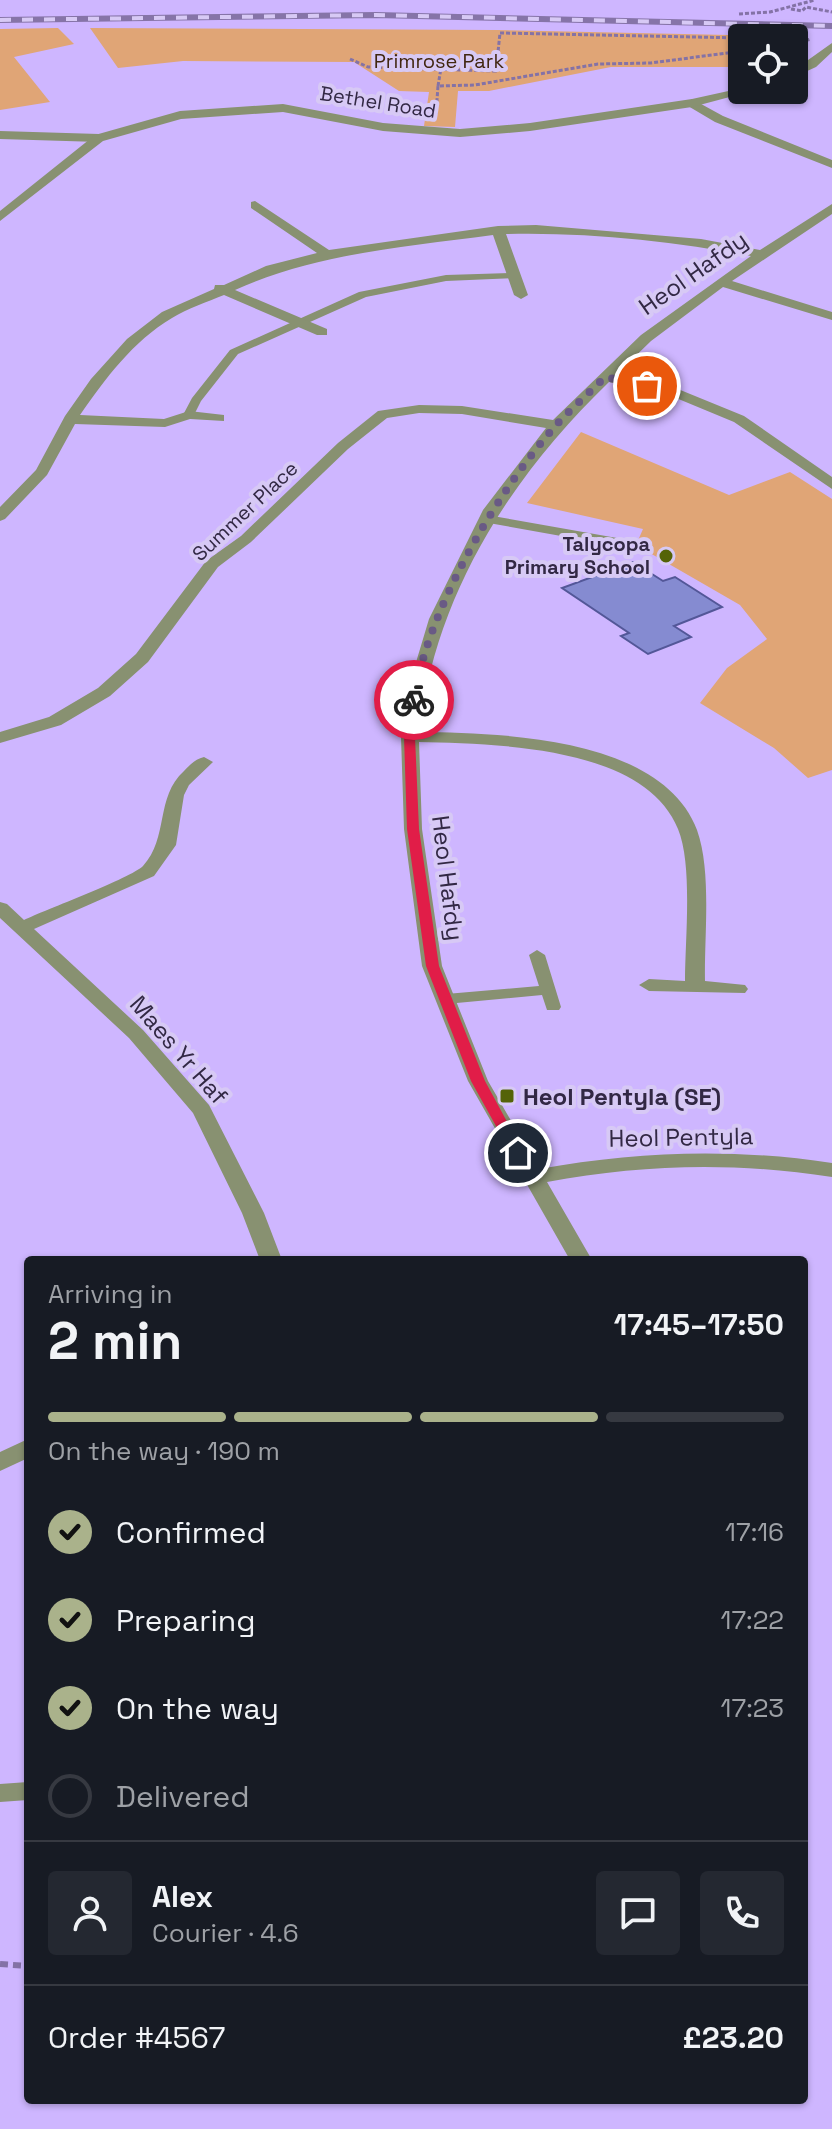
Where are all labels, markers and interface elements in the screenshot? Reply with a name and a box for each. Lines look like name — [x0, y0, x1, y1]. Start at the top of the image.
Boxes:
map controls — [728, 24, 808, 104]
button: locate — [728, 24, 808, 104]
park label: Primrose Park — [374, 48, 504, 74]
street label: Bethel Road — [318, 80, 438, 124]
street label: Heol Hafdy — [633, 224, 753, 322]
pin — [613, 352, 681, 420]
icon: bag — [625, 364, 669, 408]
street label: Summer Place — [187, 455, 303, 567]
place label: Talycopa Primary School — [505, 531, 650, 580]
marker: Talycopa Primary School — [657, 547, 675, 565]
courier — [374, 660, 454, 740]
icon: bike — [392, 678, 436, 722]
street label: Heol Hafdy — [425, 814, 471, 942]
street label: Maes Yr Haf — [123, 989, 235, 1111]
place label: Heol Pentyla (SE) — [523, 1081, 721, 1112]
marker: Heol Pentyla (SE) — [498, 1087, 516, 1105]
pin — [484, 1119, 552, 1187]
street label: Heol Pentyla — [608, 1120, 754, 1154]
icon: home — [496, 1131, 540, 1175]
text: Arriving in — [48, 1277, 172, 1311]
text: 17:45–17:50 — [614, 1305, 784, 1344]
text: 2 min — [48, 1308, 182, 1374]
text: On the way · 190 m — [48, 1434, 280, 1468]
icon: check — [48, 1510, 92, 1554]
text: Confirmed — [116, 1513, 266, 1552]
text: 17:16 — [725, 1515, 784, 1549]
icon: check — [48, 1598, 92, 1642]
text: Preparing — [116, 1601, 255, 1640]
text: 17:22 — [721, 1603, 784, 1637]
icon: check — [48, 1686, 92, 1730]
text: On the way — [116, 1689, 279, 1728]
text: 17:23 — [721, 1691, 784, 1725]
text: Delivered — [116, 1777, 250, 1816]
button: person — [48, 1871, 132, 1955]
button: chat — [596, 1871, 680, 1955]
button: phone — [700, 1871, 784, 1955]
text: Alex — [152, 1877, 213, 1916]
text: Courier · 4.6 — [152, 1916, 299, 1950]
text: Order #4567 — [48, 2018, 225, 2057]
text: £23.20 — [683, 2018, 784, 2057]

